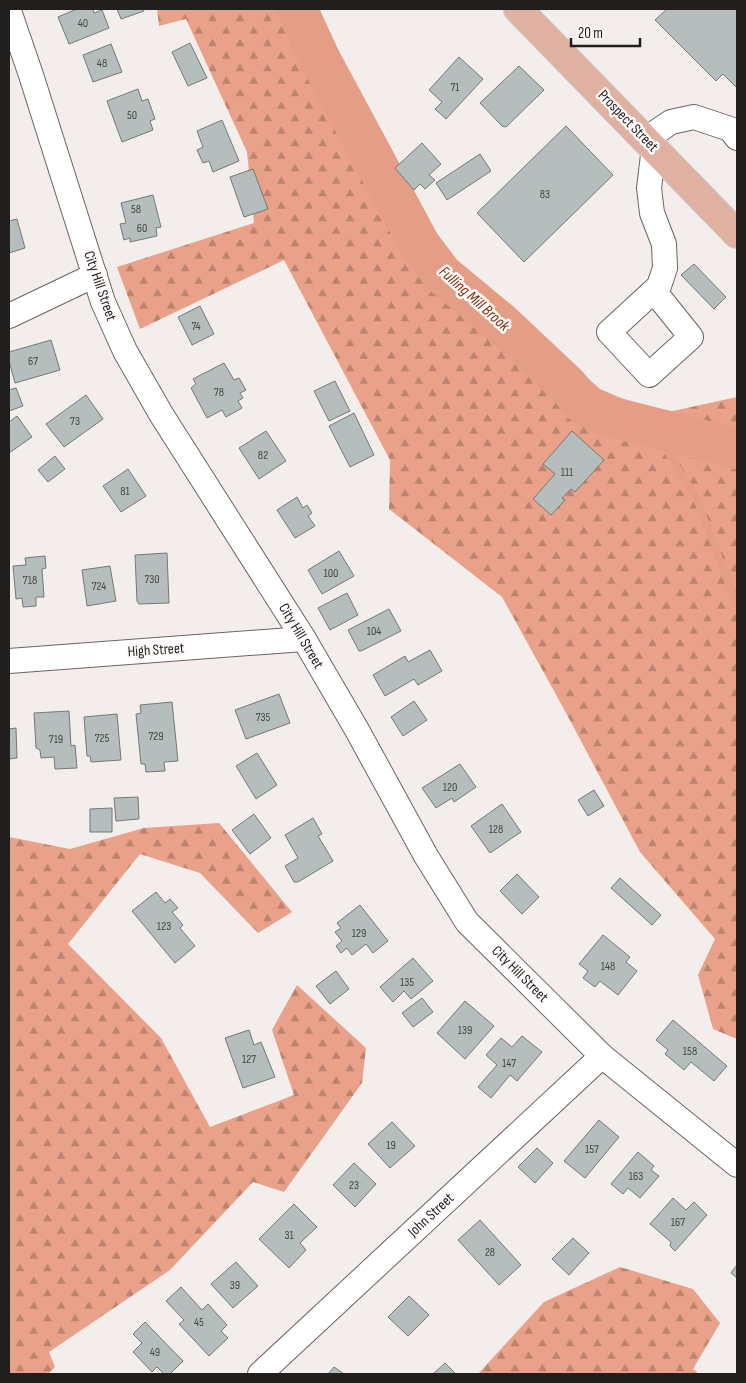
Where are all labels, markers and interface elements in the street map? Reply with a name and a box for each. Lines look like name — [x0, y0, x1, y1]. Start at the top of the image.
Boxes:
scale bar — [571, 15, 640, 47]
house number: 40 — [78, 16, 88, 31]
text: 20 m — [578, 24, 603, 43]
house number: 48 — [97, 56, 107, 71]
house number: 71 — [450, 80, 460, 95]
street label: Prospect Street — [594, 86, 662, 156]
house number: 50 — [127, 108, 137, 123]
house number: 83 — [540, 187, 550, 202]
house number: 58 — [131, 202, 141, 217]
house number: 60 — [137, 221, 147, 236]
street label: City Hill Street — [79, 248, 121, 324]
water label: Fulling Mill Brook — [435, 263, 514, 336]
house number: 74 — [191, 319, 201, 334]
house number: 67 — [28, 354, 38, 369]
house number: 78 — [214, 385, 224, 400]
house number: 73 — [70, 414, 80, 429]
house number: 82 — [258, 448, 268, 463]
house number: 111 — [561, 465, 574, 480]
house number: 81 — [120, 484, 131, 499]
house number: 100 — [324, 566, 338, 581]
house number: 730 — [144, 572, 160, 587]
house number: 718 — [23, 573, 37, 588]
house number: 724 — [92, 579, 106, 594]
street label: City Hill Street — [274, 600, 328, 672]
house number: 104 — [367, 624, 381, 639]
street label: High Street — [127, 639, 185, 661]
house number: 735 — [256, 710, 271, 725]
house number: 729 — [148, 729, 164, 744]
house number: 725 — [95, 731, 109, 746]
house number: 719 — [49, 732, 63, 747]
house number: 120 — [443, 780, 457, 795]
house number: 128 — [489, 822, 503, 837]
house number: 123 — [157, 919, 171, 934]
house number: 129 — [352, 926, 366, 941]
street label: City Hill Street — [488, 942, 553, 1007]
house number: 148 — [601, 959, 615, 974]
house number: 135 — [400, 975, 414, 990]
house number: 139 — [458, 1023, 472, 1038]
house number: 158 — [683, 1044, 697, 1059]
house number: 127 — [242, 1052, 256, 1067]
house number: 147 — [502, 1056, 516, 1071]
house number: 19 — [386, 1138, 396, 1153]
house number: 157 — [585, 1142, 599, 1157]
house number: 163 — [629, 1169, 643, 1184]
house number: 23 — [349, 1178, 359, 1193]
street label: John Street — [403, 1189, 458, 1242]
house number: 167 — [671, 1215, 685, 1230]
house number: 31 — [284, 1228, 294, 1243]
house number: 28 — [485, 1245, 495, 1260]
house number: 39 — [230, 1278, 240, 1293]
house number: 45 — [194, 1315, 204, 1330]
house number: 49 — [150, 1345, 160, 1360]

